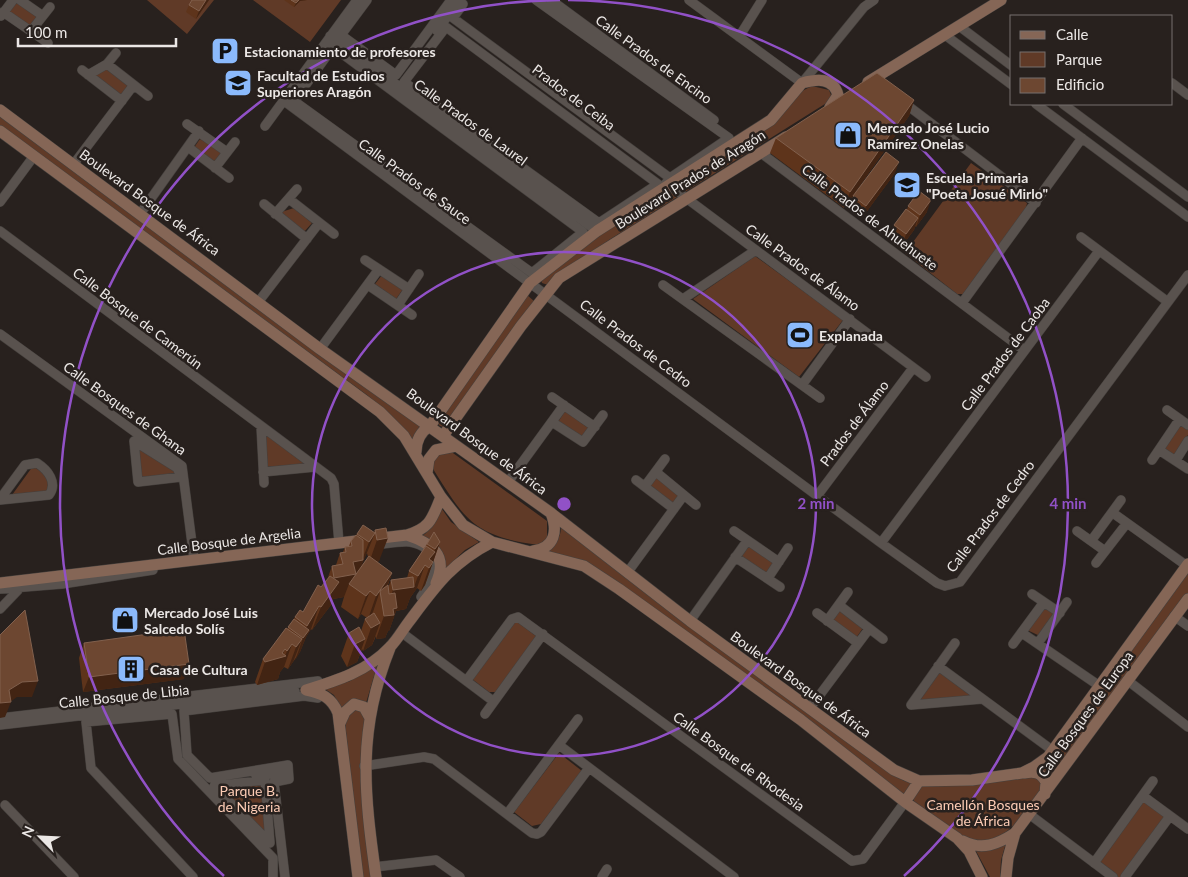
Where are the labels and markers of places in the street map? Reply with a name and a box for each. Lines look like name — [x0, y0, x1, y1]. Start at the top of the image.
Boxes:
parking icon: Estacionamiento de profesores — [210, 36, 240, 66]
place label: Estacionamiento de profesores — [244, 43, 436, 60]
place label: Facultad de Estudios Superiores Aragón — [257, 67, 385, 100]
school or university icon: Facultad de Estudios Superiores Aragón — [223, 68, 253, 98]
place label: Mercado José Lucio Ramírez Onelas — [867, 119, 989, 152]
shop icon: Mercado José Lucio Ramírez Onelas — [833, 120, 863, 150]
place label: Escuela Primaria "Poeta Josué Mirlo" — [926, 169, 1048, 202]
school or university icon: Escuela Primaria "Poeta Josué Mirlo" — [892, 170, 922, 200]
sports icon: Explanada — [785, 320, 815, 350]
place label: Explanada — [819, 327, 883, 344]
centre of rings — [555, 495, 573, 513]
place label: Mercado José Luis Salcedo Solís — [144, 604, 258, 637]
shop icon: Mercado José Luis Salcedo Solís — [110, 605, 140, 635]
building icon: Casa de Cultura — [116, 654, 146, 684]
place label: Casa de Cultura — [150, 661, 248, 678]

